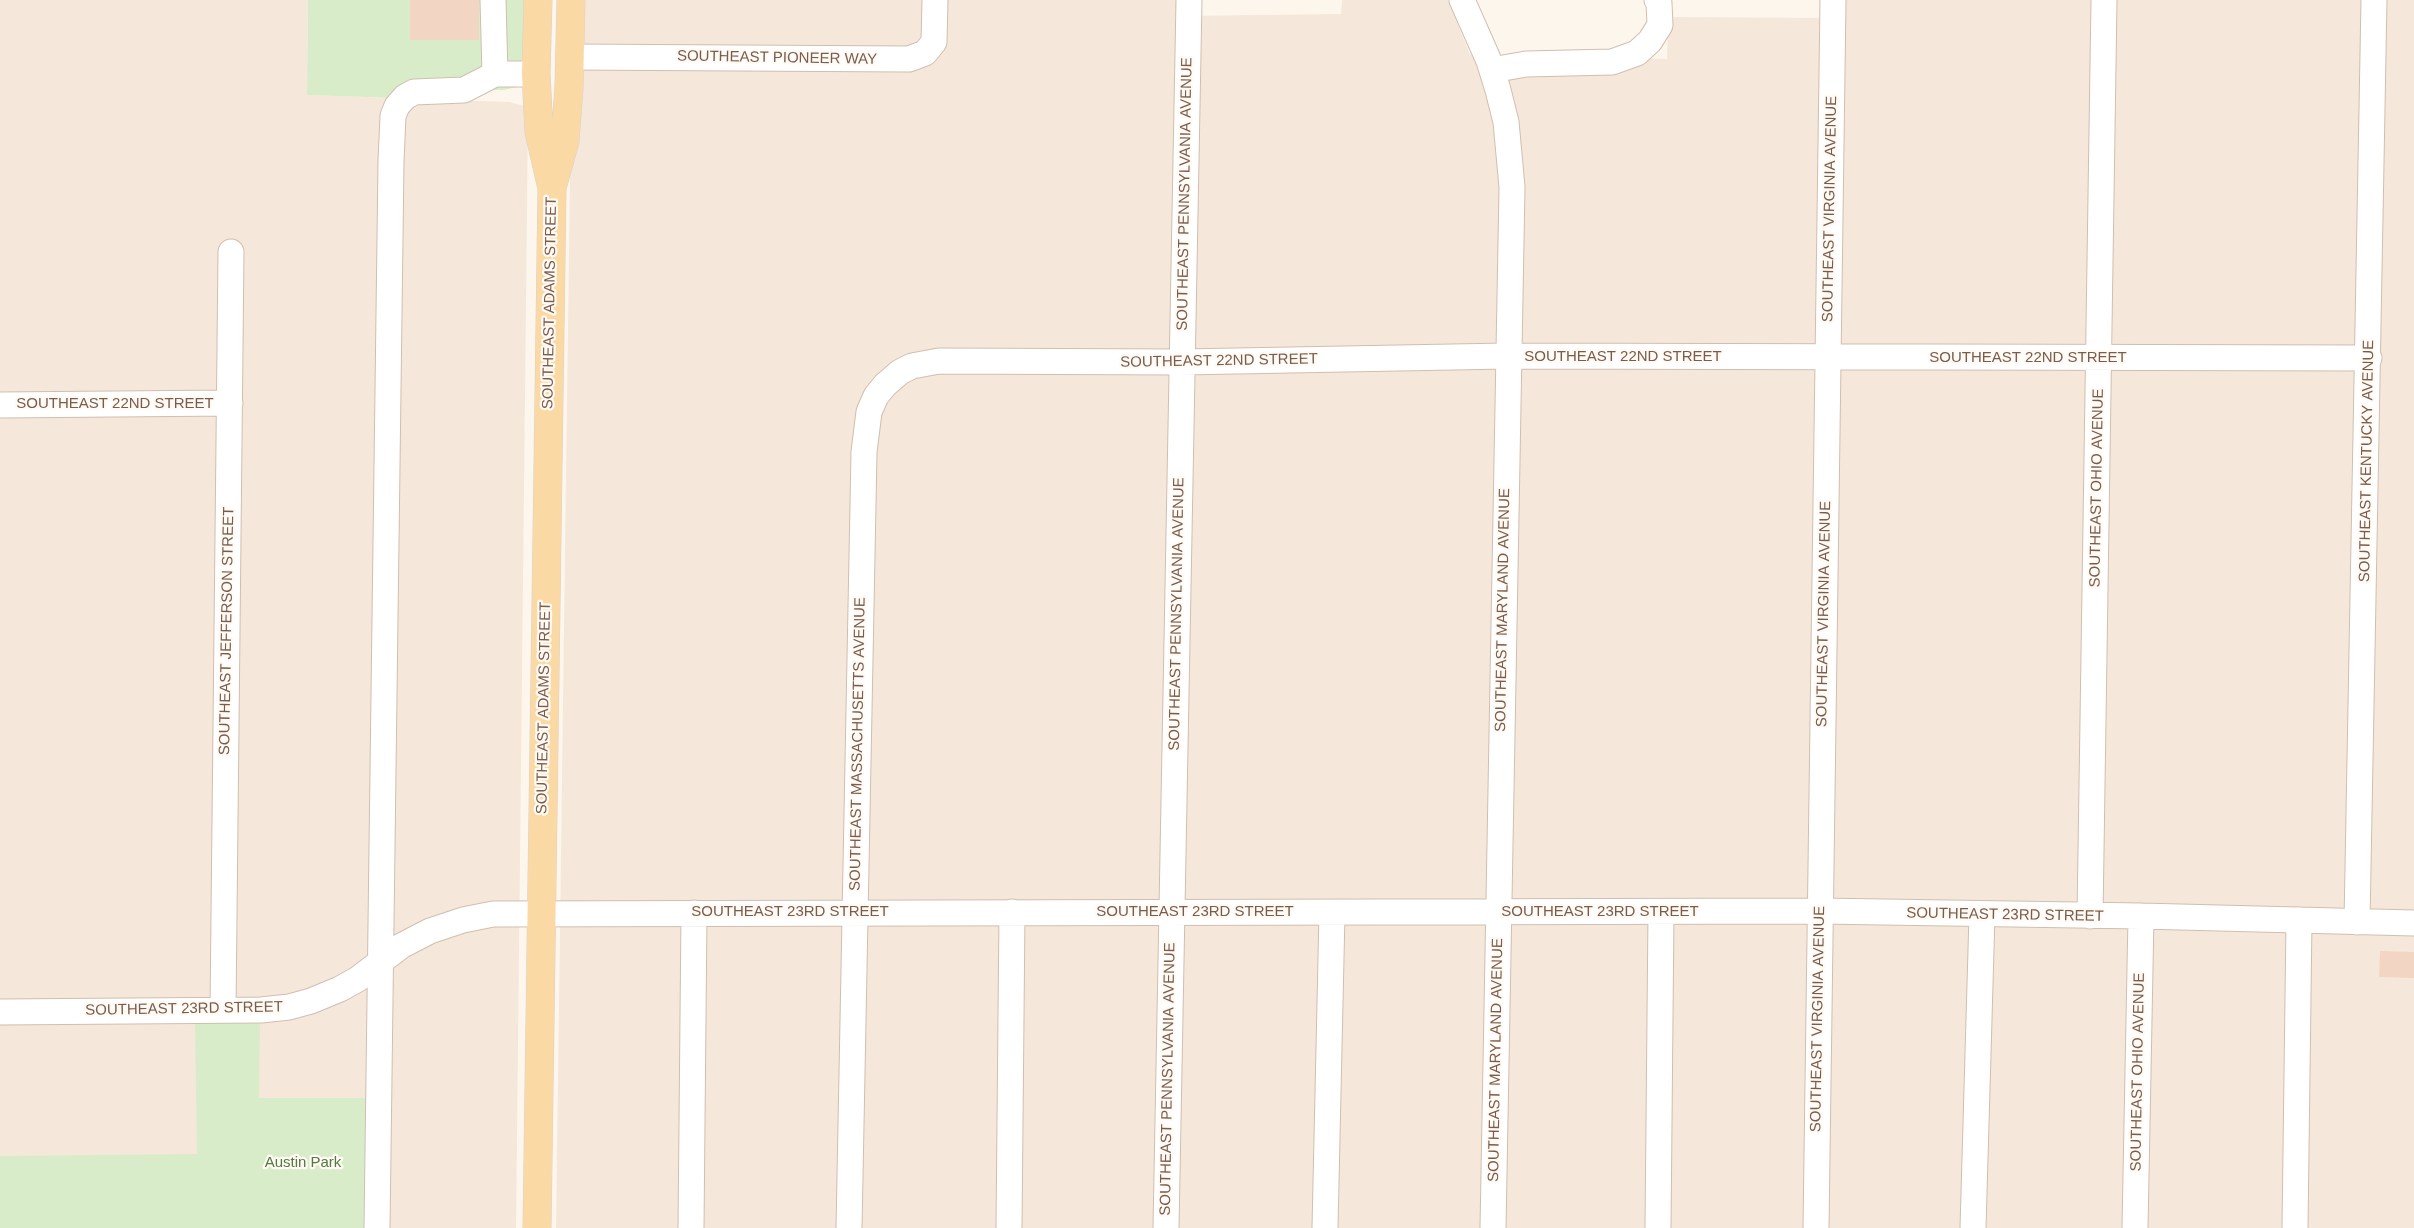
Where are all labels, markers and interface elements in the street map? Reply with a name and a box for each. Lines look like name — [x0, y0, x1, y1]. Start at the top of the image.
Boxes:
street label: SOUTHEAST PIONEER WAY — [677, 47, 877, 69]
street label: SOUTHEAST PENNSYLVANIA AVENUE — [1174, 57, 1196, 331]
street label: SOUTHEAST VIRGINIA AVENUE — [1819, 96, 1841, 322]
street label: SOUTHEAST ADAMS STREET — [539, 197, 561, 409]
street label: SOUTHEAST KENTUCKY AVENUE — [2356, 340, 2378, 582]
street label: SOUTHEAST 22ND STREET — [1524, 348, 1722, 366]
street label: SOUTHEAST 22ND STREET — [1929, 349, 2127, 367]
street label: SOUTHEAST 22ND STREET — [1120, 350, 1318, 372]
street label: SOUTHEAST OHIO AVENUE — [2086, 388, 2108, 588]
street label: SOUTHEAST 22ND STREET — [16, 395, 214, 413]
street label: SOUTHEAST PENNSYLVANIA AVENUE — [1166, 477, 1188, 751]
street label: SOUTHEAST MARYLAND AVENUE — [1492, 488, 1514, 732]
street label: SOUTHEAST VIRGINIA AVENUE — [1813, 501, 1835, 727]
street label: SOUTHEAST JEFFERSON STREET — [216, 507, 238, 755]
street label: SOUTHEAST MASSACHUSETTS AVENUE — [846, 597, 870, 891]
street label: SOUTHEAST ADAMS STREET — [533, 602, 555, 814]
street label: SOUTHEAST 23RD STREET — [691, 903, 889, 921]
street label: SOUTHEAST 23RD STREET — [1096, 903, 1294, 921]
street label: SOUTHEAST 23RD STREET — [1501, 903, 1699, 921]
street label: SOUTHEAST 23RD STREET — [1906, 904, 2104, 926]
street label: SOUTHEAST VIRGINIA AVENUE — [1807, 906, 1829, 1132]
street label: SOUTHEAST MARYLAND AVENUE — [1485, 938, 1507, 1182]
street label: SOUTHEAST PENNSYLVANIA AVENUE — [1157, 942, 1179, 1216]
street label: SOUTHEAST OHIO AVENUE — [2127, 972, 2149, 1172]
street label: SOUTHEAST 23RD STREET — [85, 998, 283, 1020]
park label: Austin Park — [265, 1154, 341, 1172]

